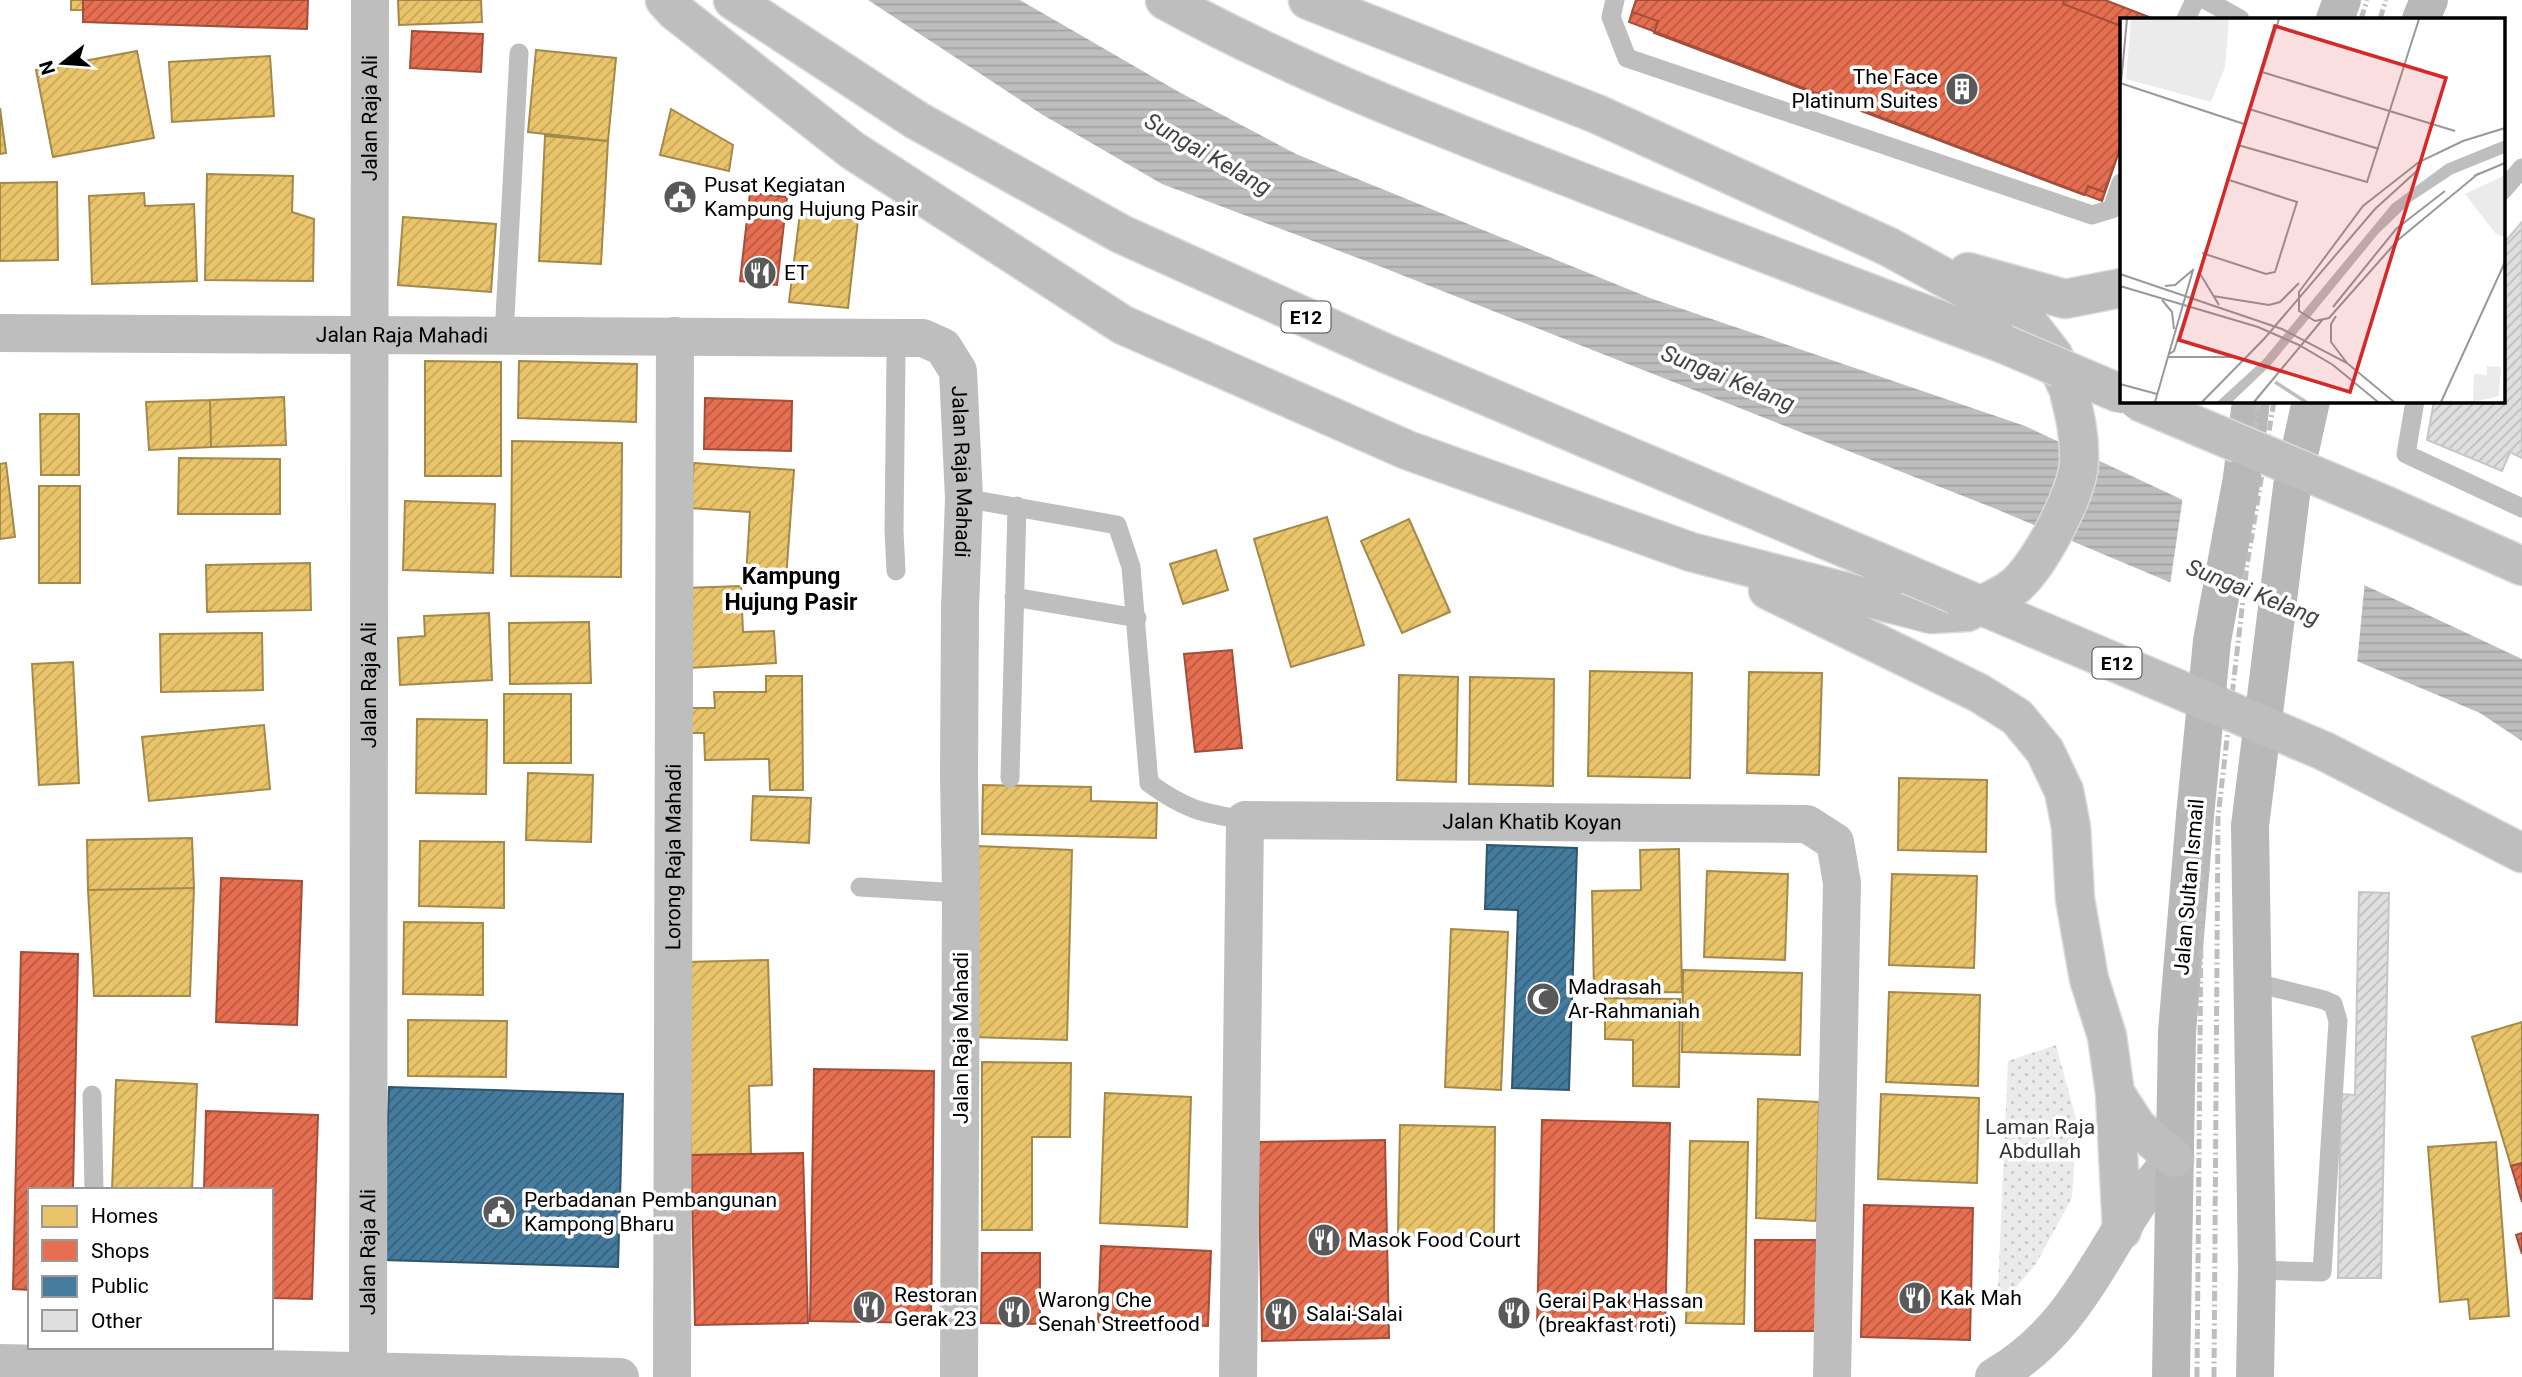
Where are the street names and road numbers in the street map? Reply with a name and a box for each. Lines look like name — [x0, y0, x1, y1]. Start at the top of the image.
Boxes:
street label: Jalan Raja Ali — [358, 55, 382, 181]
road number: E12 — [1282, 302, 1330, 332]
street label: Jalan Raja Mahadi — [316, 323, 488, 348]
street label: Jalan Raja Mahadi — [947, 385, 976, 558]
street label: Jalan Raja Ali — [357, 622, 381, 748]
road number: E12 — [2092, 648, 2142, 678]
street label: Lorong Raja Mahadi — [661, 764, 686, 950]
street label: Jalan Sultan Ismail — [2169, 798, 2209, 976]
street label: Jalan Khatib Koyan — [1442, 809, 1622, 835]
street label: Jalan Raja Mahadi — [949, 952, 973, 1124]
street label: Jalan Raja Ali — [356, 1189, 380, 1315]

